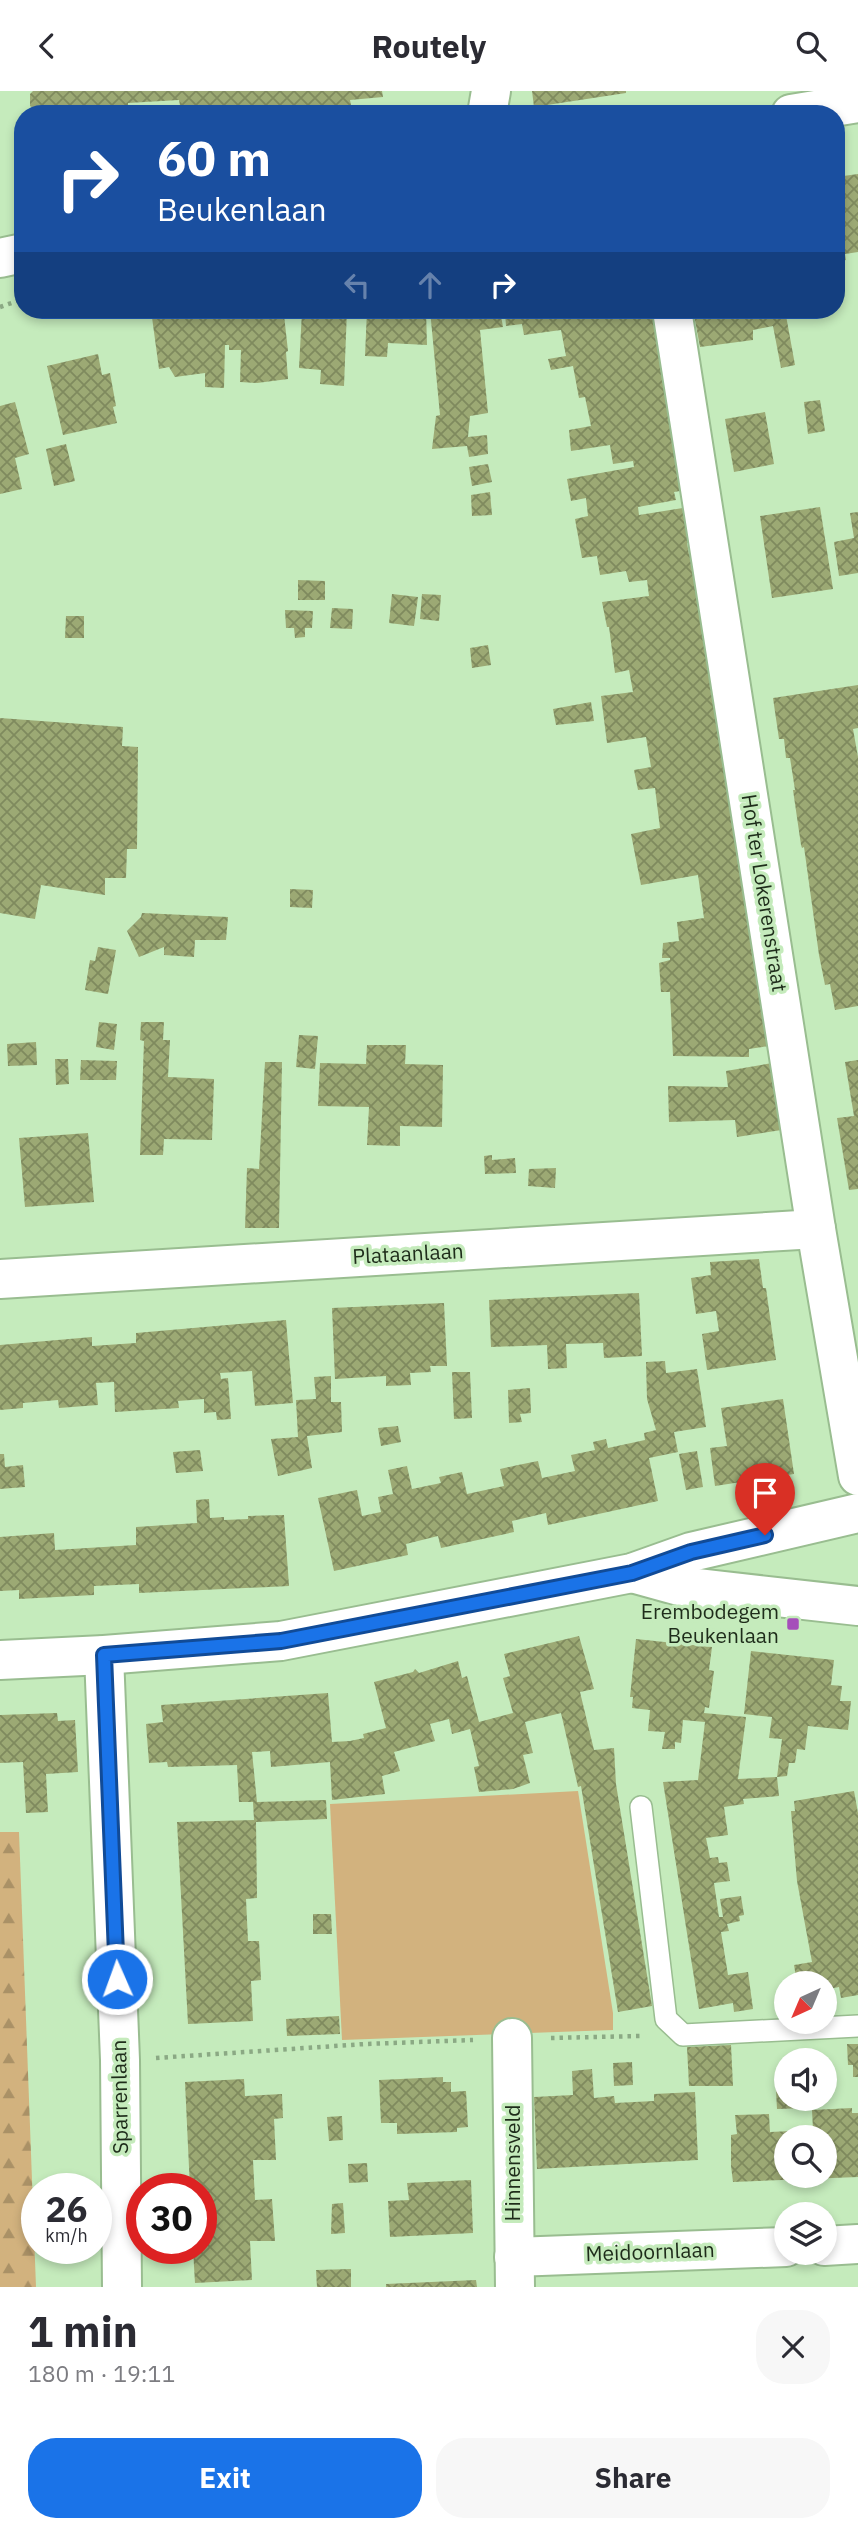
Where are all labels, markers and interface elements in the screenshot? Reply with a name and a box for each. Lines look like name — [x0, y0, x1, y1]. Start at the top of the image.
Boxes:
text: Routely — [372, 25, 486, 67]
icon: back — [28, 27, 66, 65]
icon: search — [792, 27, 830, 65]
text: 60 m — [157, 126, 271, 189]
icon: right — [42, 133, 133, 224]
text: Beukenlaan — [157, 188, 327, 230]
icon: left — [338, 266, 376, 304]
icon: ahead — [411, 266, 449, 304]
icon: right — [484, 266, 522, 304]
street label: Hof ter Lokerenstraat — [736, 792, 794, 994]
street label: Plataanlaan — [352, 1236, 464, 1270]
pin — [735, 1463, 795, 1535]
icon: arrive — [746, 1474, 784, 1512]
place label: Erembodegem Beukenlaan — [641, 1597, 779, 1649]
marker: Erembodegem Beukenlaan — [785, 1616, 801, 1632]
position arrow — [80, 1942, 154, 2016]
north arrow — [774, 1971, 836, 2033]
map controls — [774, 1971, 837, 2265]
street label: Sparrenlaan — [104, 2040, 134, 2154]
button: sound — [774, 2048, 837, 2111]
street label: Hinnensveld — [498, 2105, 526, 2221]
button: search — [774, 2125, 837, 2188]
speed limit sign: 30 — [126, 2173, 217, 2264]
text: 26 — [45, 2186, 88, 2232]
button: layers — [774, 2202, 837, 2265]
text: km/h — [45, 2224, 88, 2247]
street label: Meidoornlaan — [585, 2235, 715, 2267]
text: 1 min — [28, 2304, 138, 2359]
button: close — [756, 2310, 830, 2384]
text: 180 m · 19:11 — [28, 2358, 175, 2388]
button: Exit — [28, 2438, 422, 2518]
button: Share — [436, 2438, 830, 2518]

